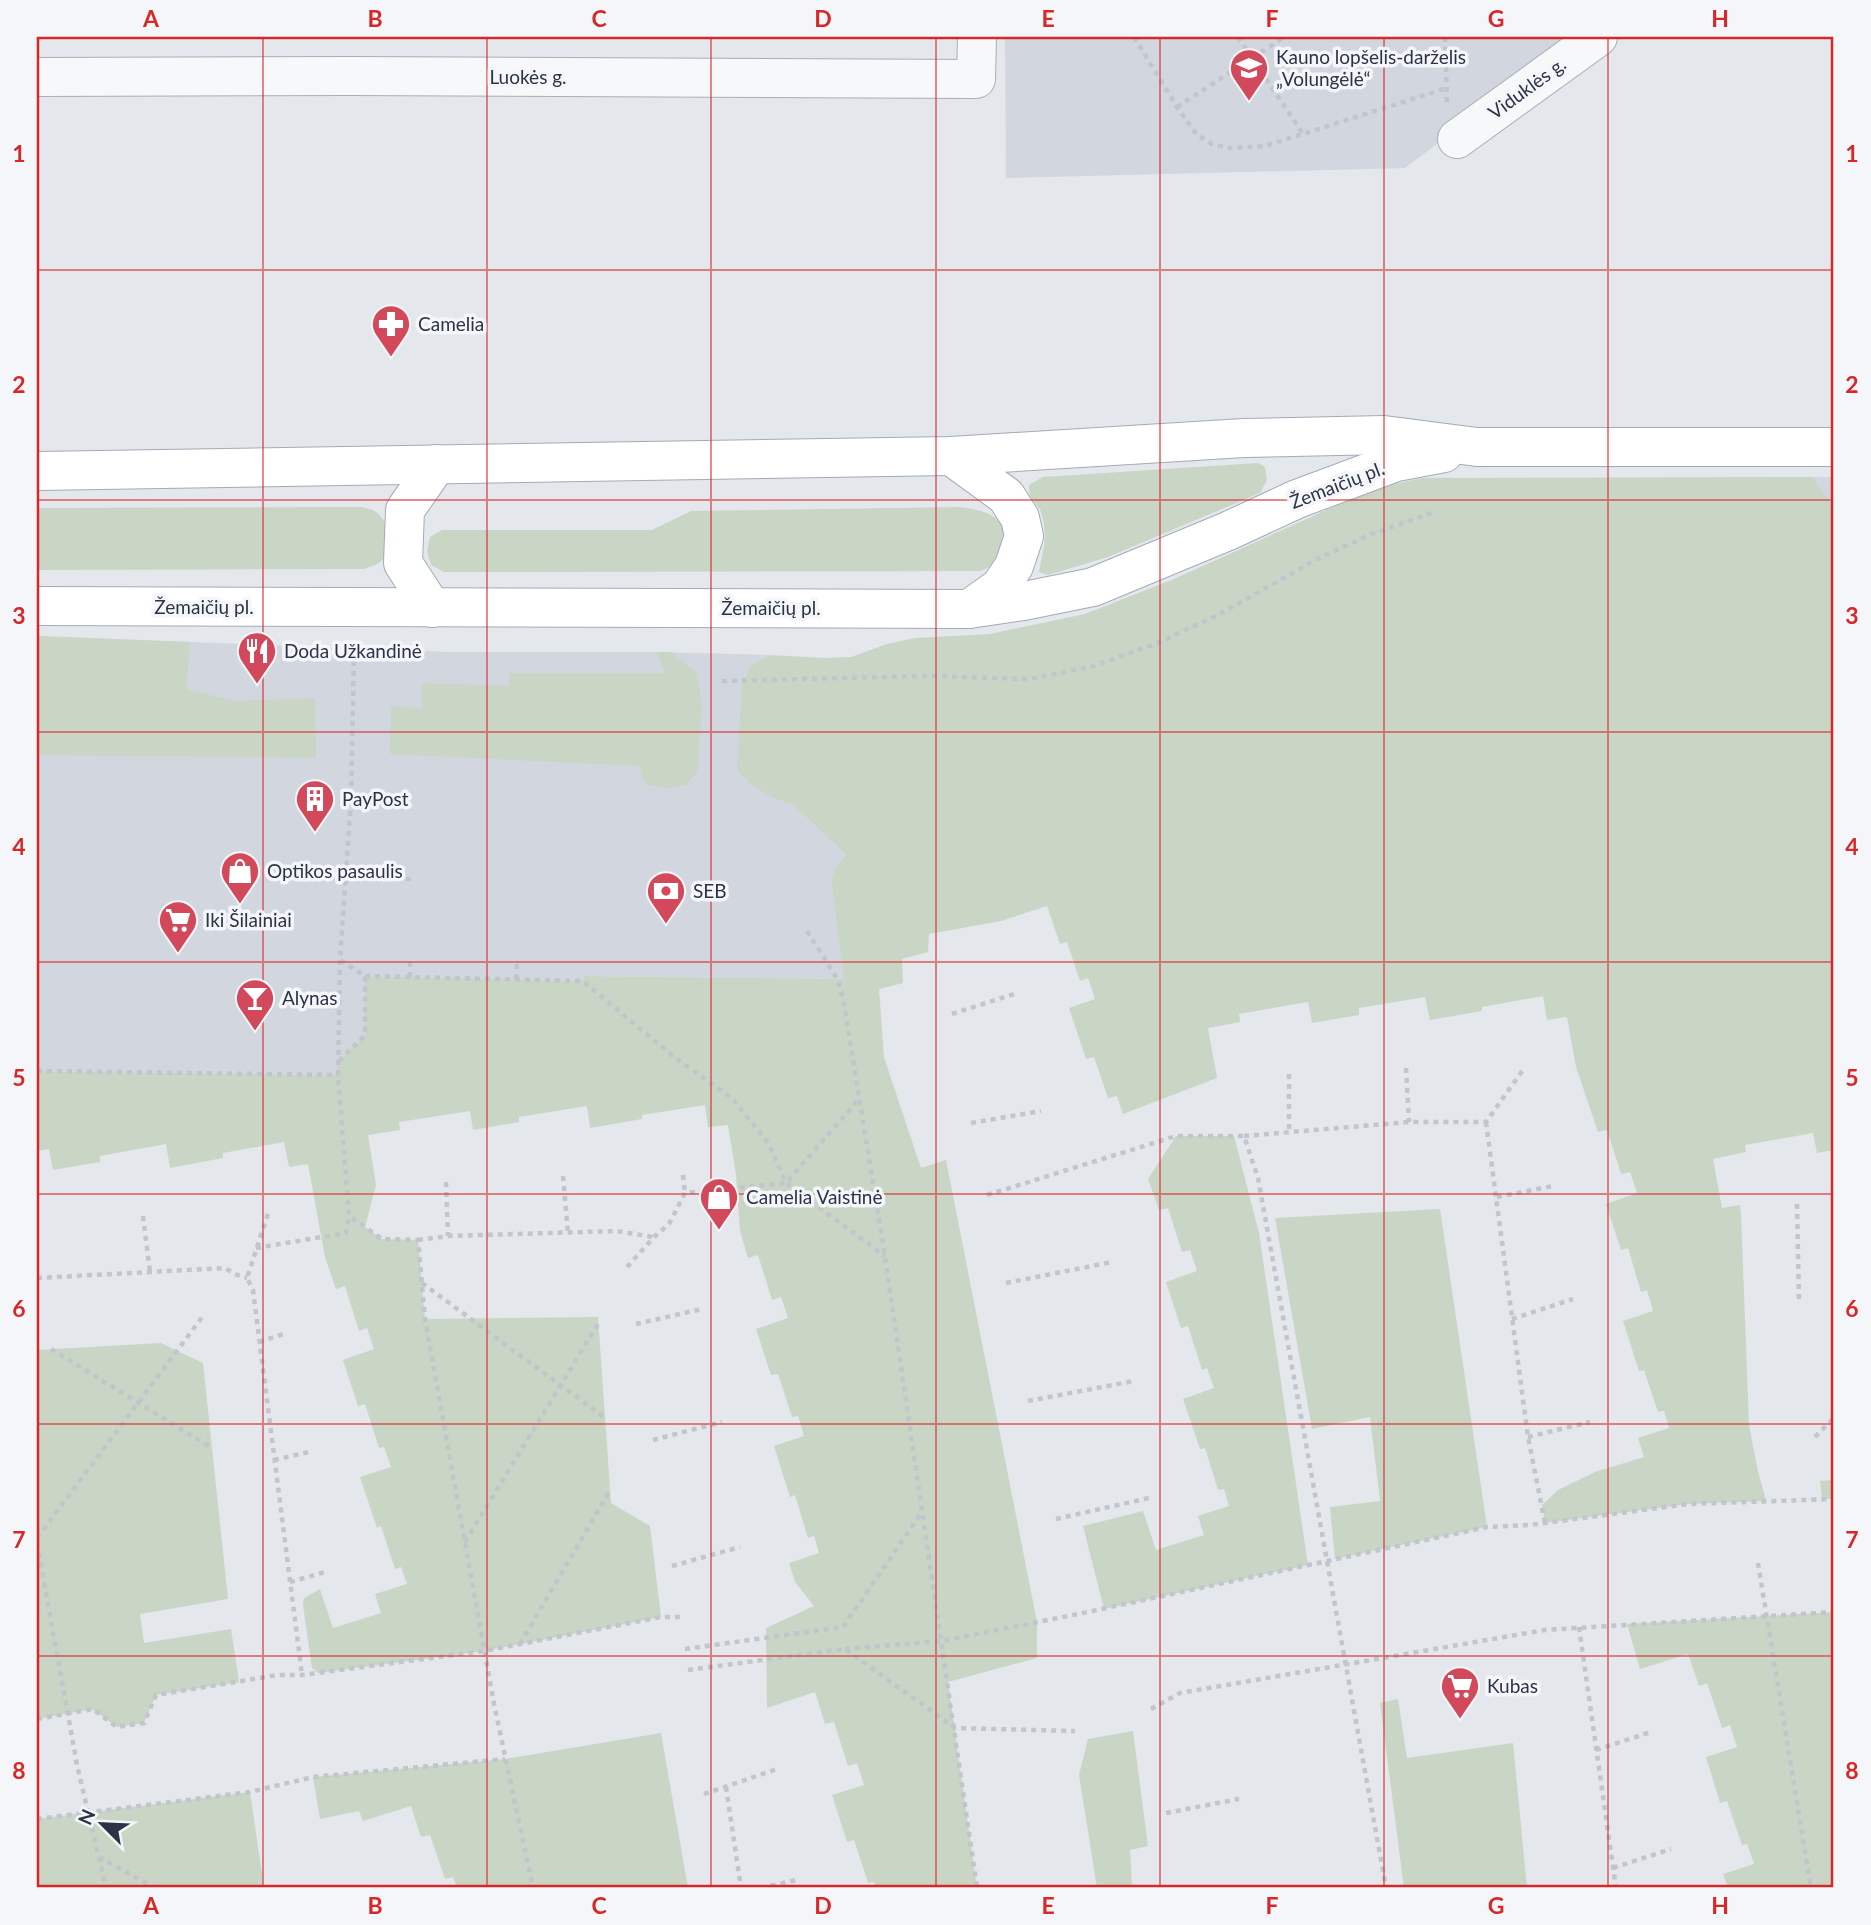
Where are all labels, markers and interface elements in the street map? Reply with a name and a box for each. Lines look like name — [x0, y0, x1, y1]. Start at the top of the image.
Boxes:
text: A — [142, 4, 160, 32]
text: B — [367, 4, 383, 32]
text: C — [591, 4, 607, 32]
text: D — [814, 4, 832, 32]
text: E — [1041, 4, 1055, 32]
text: F — [1265, 4, 1279, 32]
text: G — [1488, 4, 1504, 32]
text: H — [1711, 4, 1729, 32]
place label: Kauno lopšelis-darželis „Volungėlė“ — [1276, 45, 1466, 90]
school or university icon: Kauno lopšelis-darželis „Volungėlė“ — [1228, 47, 1270, 102]
street label: Viduklės g. — [1483, 52, 1570, 123]
street label: Luokės g. — [489, 65, 567, 88]
text: 1 — [12, 139, 26, 167]
text: 1 — [1845, 139, 1859, 167]
pharmacy icon: Camelia — [370, 303, 412, 358]
place label: Camelia — [418, 312, 484, 335]
text: 2 — [12, 370, 26, 398]
text: 2 — [1845, 370, 1859, 398]
street label: Žemaičių pl. — [1286, 456, 1387, 513]
street label: Žemaičių pl. — [154, 595, 254, 618]
street label: Žemaičių pl. — [721, 596, 821, 619]
text: 3 — [12, 601, 26, 629]
text: 3 — [1845, 601, 1859, 629]
restaurant icon: Doda Užkandinė — [236, 630, 278, 685]
place label: Doda Užkandinė — [284, 639, 422, 662]
building icon: PayPost — [294, 778, 336, 833]
place label: PayPost — [342, 787, 409, 810]
text: 4 — [12, 832, 26, 860]
text: 4 — [1845, 832, 1859, 860]
shop icon: Optikos pasaulis — [219, 850, 261, 905]
place label: Optikos pasaulis — [267, 859, 403, 882]
bank icon: SEB — [645, 870, 687, 925]
place label: SEB — [693, 879, 727, 902]
supermarket icon: Iki Šilainiai — [157, 899, 199, 954]
place label: Iki Šilainiai — [205, 908, 292, 931]
bar icon: Alynas — [234, 977, 276, 1032]
place label: Alynas — [282, 986, 337, 1009]
text: 5 — [12, 1063, 26, 1091]
text: 5 — [1845, 1063, 1859, 1091]
shop icon: Camelia Vaistinė — [698, 1176, 740, 1231]
place label: Camelia Vaistinė — [746, 1185, 883, 1208]
text: 6 — [12, 1294, 26, 1322]
text: 6 — [1845, 1294, 1859, 1322]
text: 7 — [12, 1525, 26, 1553]
text: 7 — [1845, 1525, 1859, 1553]
supermarket icon: Kubas — [1439, 1665, 1481, 1720]
place label: Kubas — [1487, 1674, 1538, 1697]
text: 8 — [12, 1756, 26, 1784]
text: 8 — [1845, 1756, 1859, 1784]
north arrow — [66, 1788, 136, 1858]
text: N — [73, 1806, 99, 1828]
text: A — [142, 1891, 160, 1919]
text: B — [367, 1891, 383, 1919]
text: C — [591, 1891, 607, 1919]
text: D — [814, 1891, 832, 1919]
text: E — [1041, 1891, 1055, 1919]
text: F — [1265, 1891, 1279, 1919]
text: G — [1488, 1891, 1504, 1919]
text: H — [1711, 1891, 1729, 1919]

